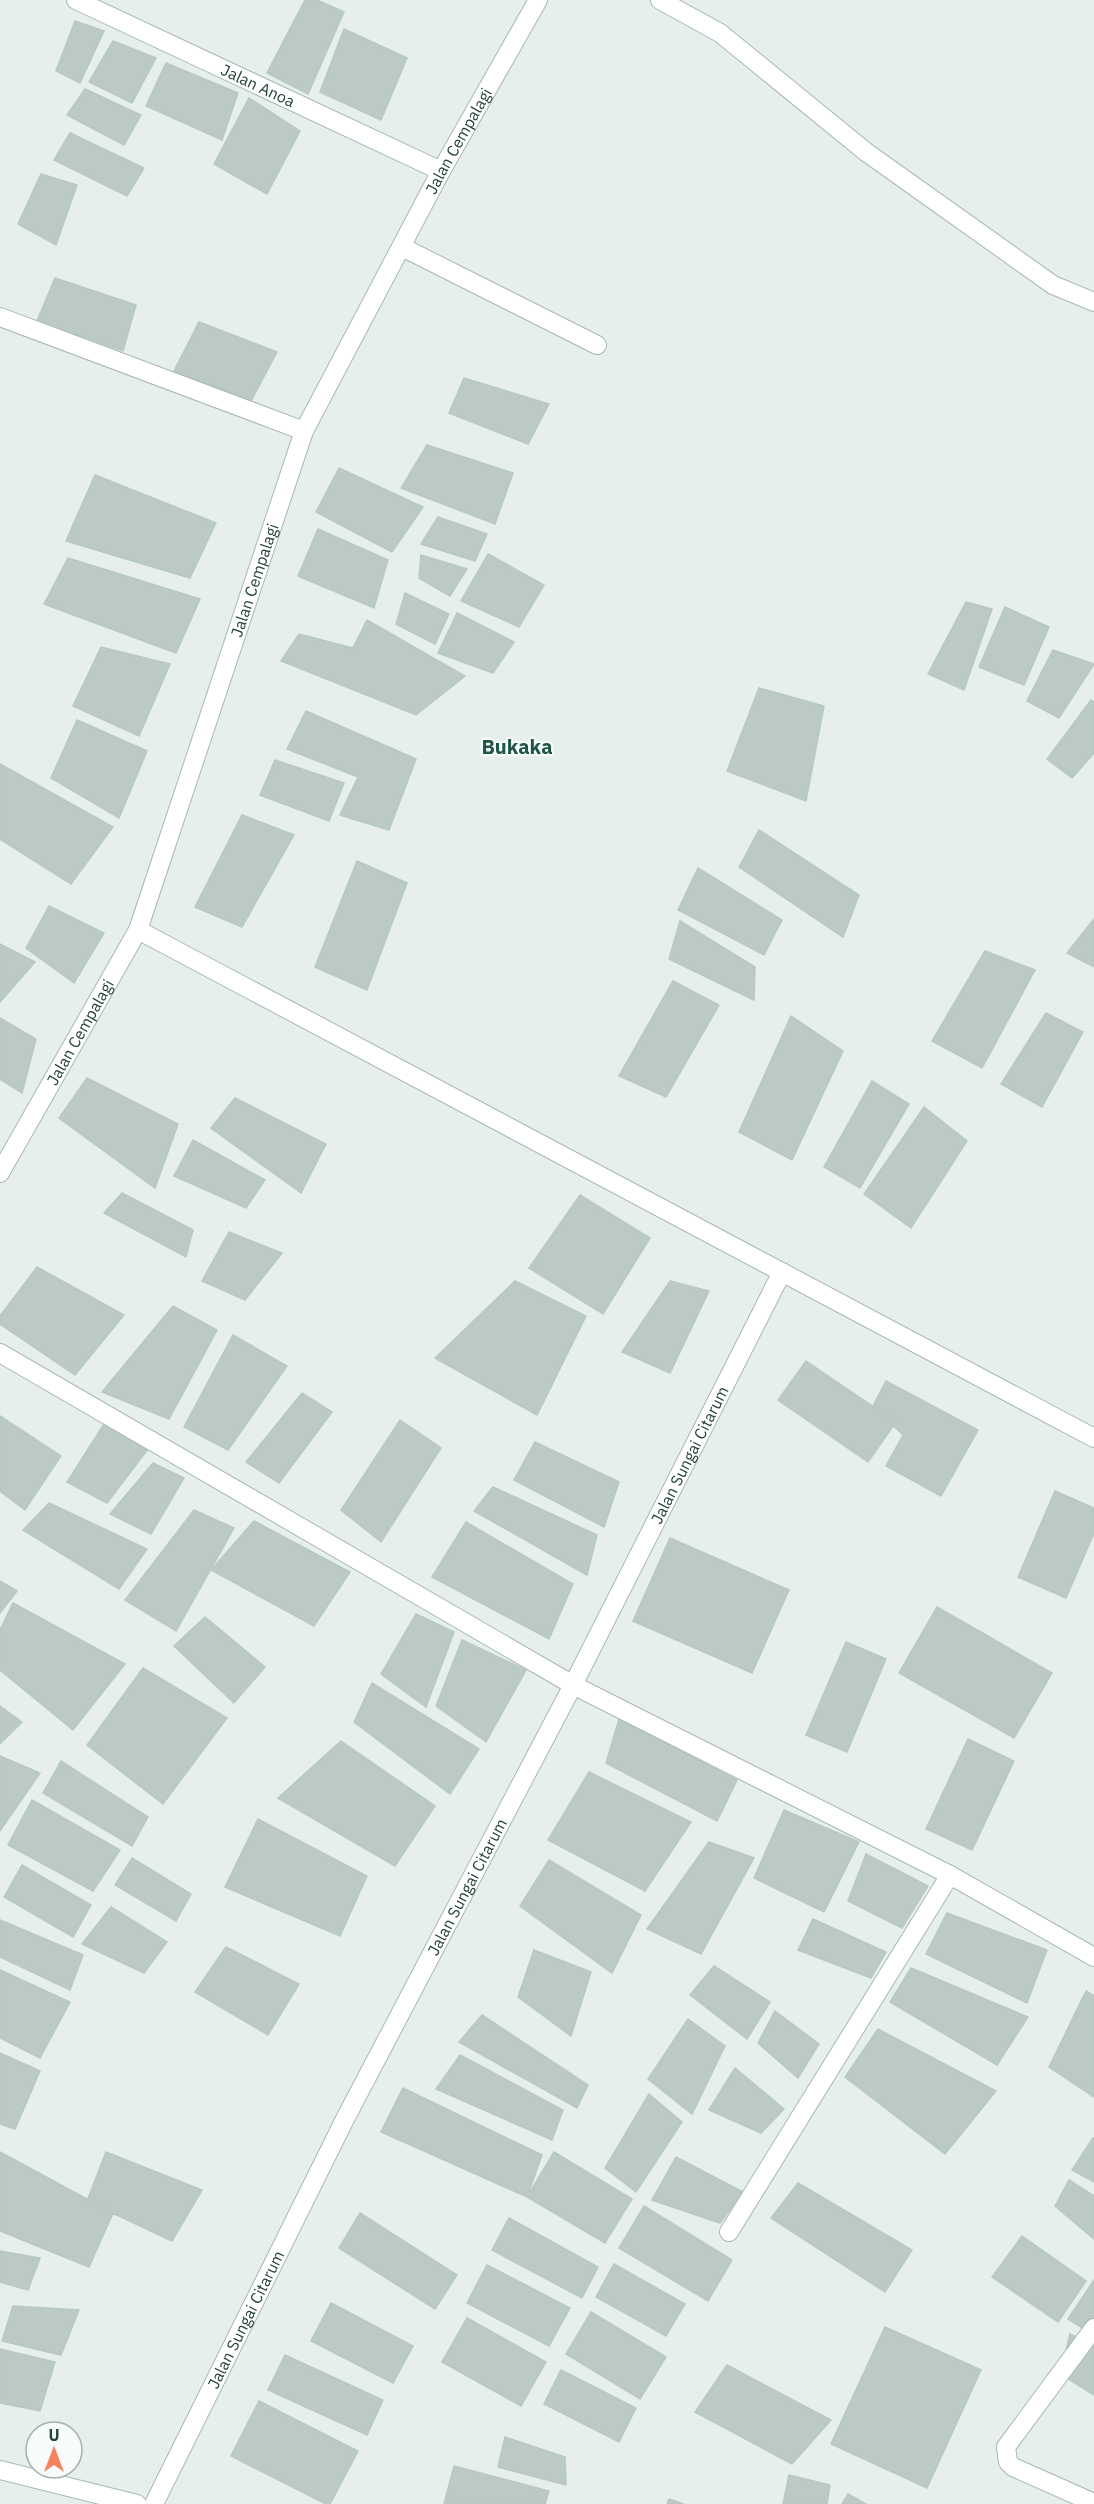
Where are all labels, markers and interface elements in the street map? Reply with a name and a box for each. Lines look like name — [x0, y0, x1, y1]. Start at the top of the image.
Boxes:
street label: Jalan Anoa — [218, 59, 299, 111]
street label: Jalan Cempalagi — [421, 84, 496, 197]
street label: Jalan Cempalagi — [226, 521, 283, 640]
district label: Bukaka — [481, 733, 553, 760]
street label: Jalan Cempalagi — [42, 976, 118, 1089]
street label: Jalan Sungai Citarum — [646, 1383, 733, 1527]
street label: Jalan Sungai Citarum — [423, 1815, 511, 1959]
street label: Jalan Sungai Citarum — [203, 2247, 288, 2392]
north arrow — [24, 2420, 84, 2480]
text: U — [48, 2425, 60, 2445]

